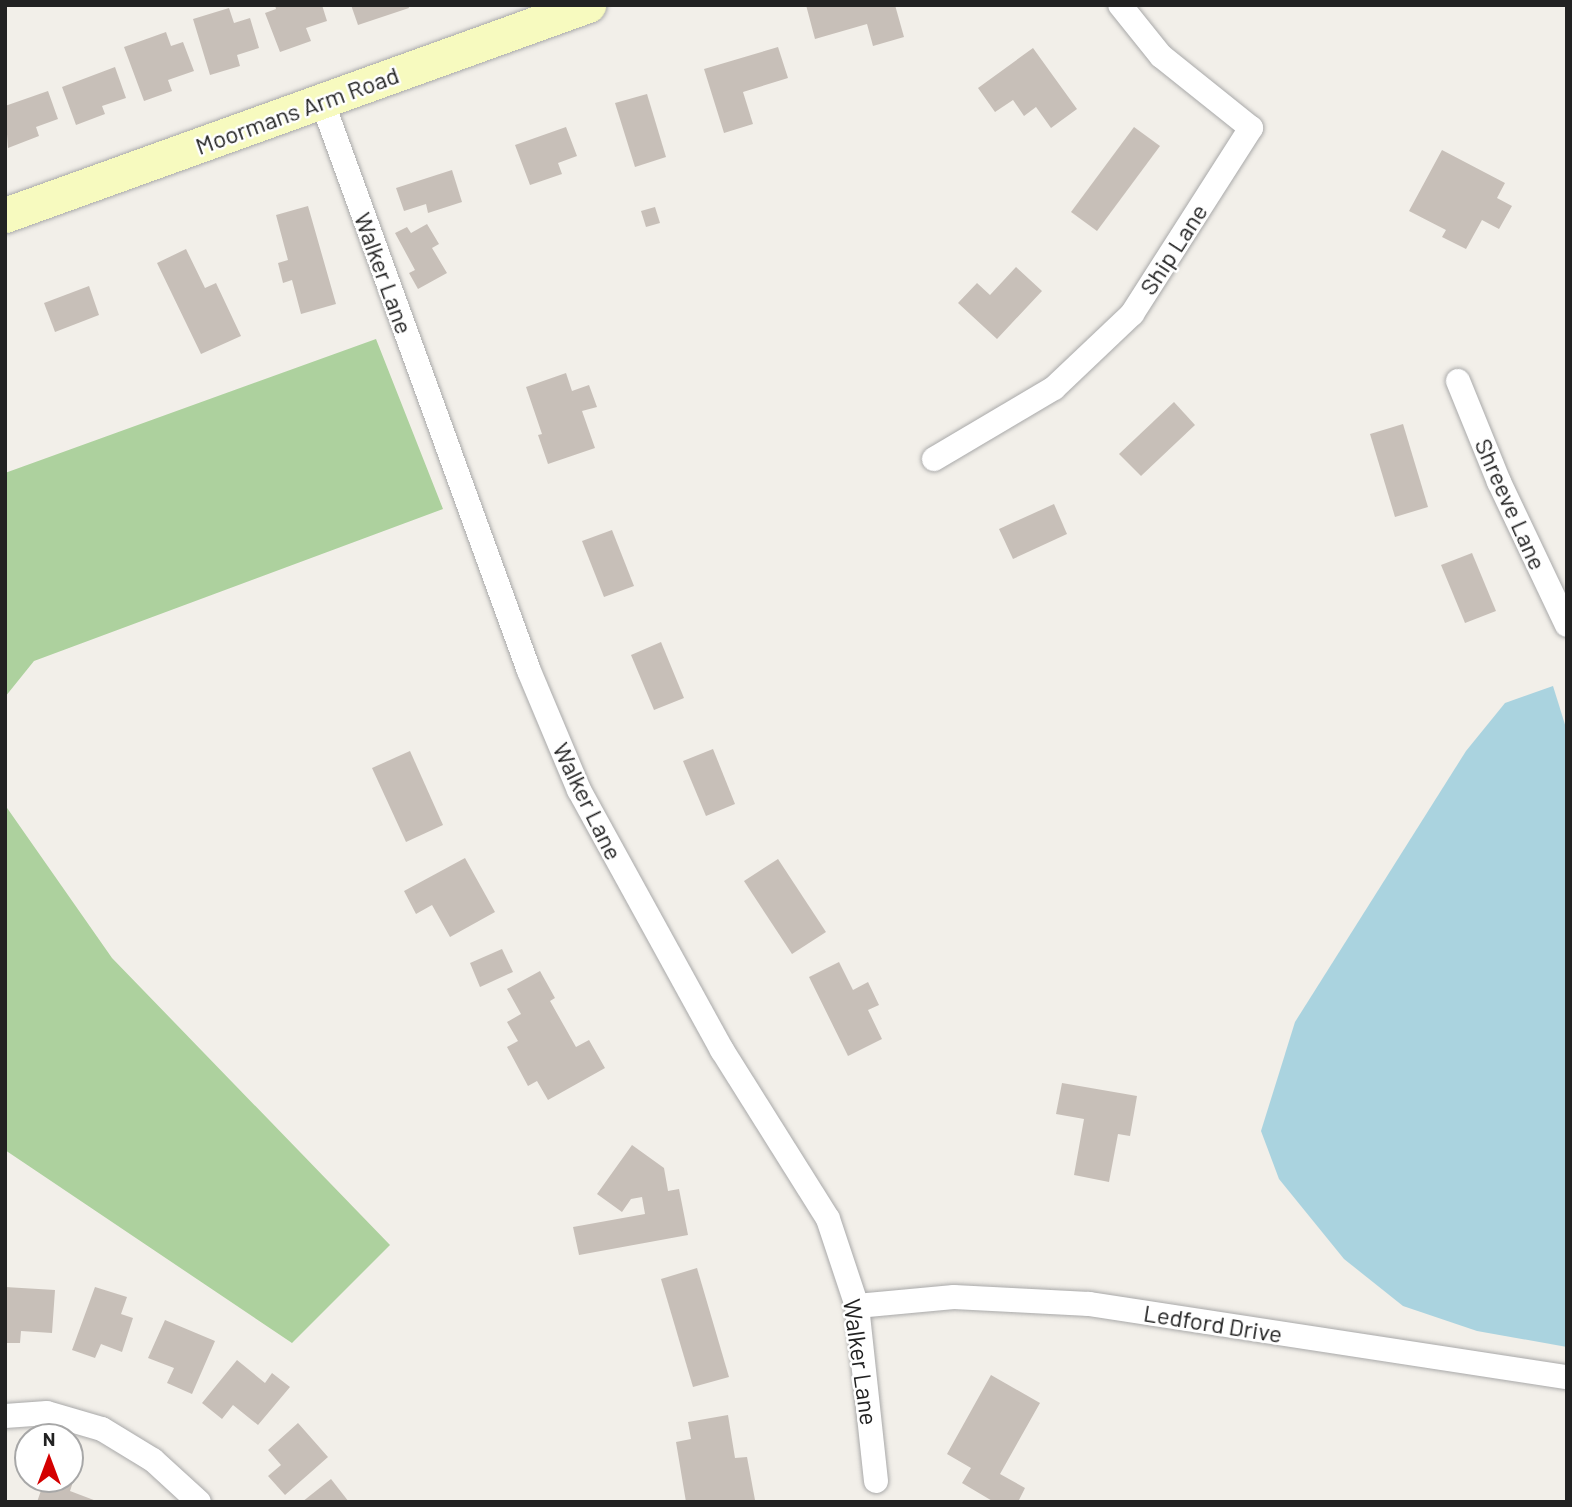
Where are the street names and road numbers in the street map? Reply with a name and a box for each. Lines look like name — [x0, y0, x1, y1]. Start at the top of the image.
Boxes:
street label: Moormans Arm Road — [191, 60, 403, 160]
street label: Ship Lane — [1133, 198, 1213, 300]
street label: Walker Lane — [349, 208, 419, 338]
street label: Shreeve Lane — [1469, 434, 1553, 574]
street label: Walker Lane — [547, 738, 629, 864]
street label: Walker Lane — [838, 1297, 884, 1427]
street label: Ledford Drive — [1142, 1298, 1284, 1348]

